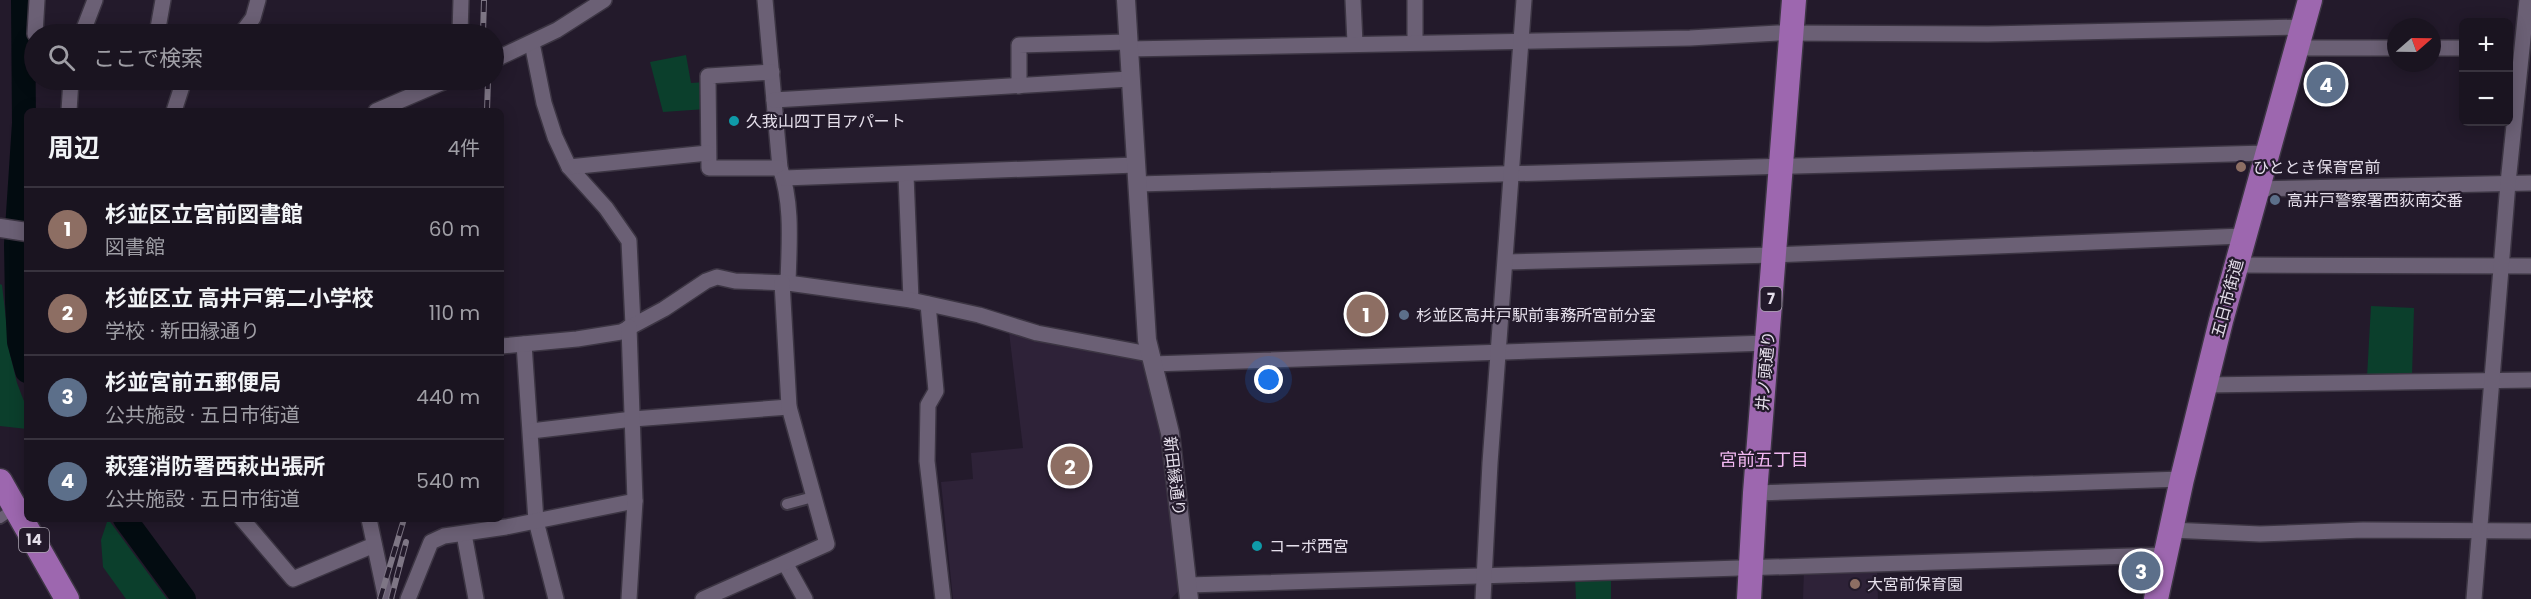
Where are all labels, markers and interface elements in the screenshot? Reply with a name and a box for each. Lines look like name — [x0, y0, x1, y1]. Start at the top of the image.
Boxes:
north arrow — [2387, 18, 2441, 72]
map controls — [2459, 18, 2513, 126]
button: + — [2459, 18, 2513, 72]
search box — [24, 24, 504, 90]
icon: search — [45, 41, 78, 74]
text: ここで検索 — [93, 43, 203, 74]
pin: 4 — [2306, 62, 2346, 106]
button: − — [2459, 72, 2513, 126]
place label: 久我山四丁目アパート — [746, 110, 906, 133]
marker: 久我山四丁目アパート — [727, 114, 741, 128]
text: 周辺 — [48, 130, 100, 166]
text: 4件 — [447, 134, 480, 162]
place label: ひととき保育宮前 — [2253, 156, 2381, 179]
marker: ひととき保育宮前 — [2234, 160, 2248, 174]
place label: 高井戸警察署西荻南交番 — [2287, 189, 2463, 212]
marker: 高井戸警察署西荻南交番 — [2268, 193, 2282, 207]
text: 杉並区立宮前図書館 — [105, 199, 303, 230]
text: 1 — [64, 215, 71, 243]
text: 60 m — [429, 215, 480, 243]
text: 図書館 — [105, 233, 165, 261]
street label: 五日市街道 — [2206, 257, 2249, 340]
text: 杉並区立 高井戸第二小学校 — [105, 283, 374, 314]
road number: 7 — [1760, 287, 1782, 311]
pin: 1 — [1346, 292, 1386, 336]
text: 2 — [62, 299, 73, 327]
text: 110 m — [429, 299, 480, 327]
place label: 杉並区高井戸駅前事務所宮前分室 — [1416, 304, 1656, 327]
marker: 杉並区高井戸駅前事務所宮前分室 — [1397, 308, 1411, 322]
text: 学校 · 新田縁通り — [105, 317, 260, 345]
street label: 井ノ頭通り — [1751, 330, 1780, 412]
your location — [1254, 365, 1283, 394]
text: 杉並宮前五郵便局 — [105, 367, 281, 398]
text: 3 — [61, 383, 74, 411]
text: 440 m — [416, 383, 480, 411]
text: 公共施設 · 五日市街道 — [105, 401, 300, 429]
street label: 新田縁通り — [1158, 435, 1191, 517]
pin: 2 — [1050, 444, 1090, 488]
district label: 宮前五丁目 — [1719, 447, 1809, 472]
text: 萩窪消防署西萩出張所 — [105, 451, 325, 482]
text: 4 — [61, 467, 74, 495]
text: 540 m — [416, 467, 480, 495]
text: 公共施設 · 五日市街道 — [105, 485, 300, 513]
road number: 14 — [19, 528, 49, 552]
place label: コーポ西宮 — [1269, 535, 1349, 558]
marker: コーポ西宮 — [1250, 539, 1264, 553]
pin: 3 — [2122, 548, 2160, 594]
place label: 大宮前保育園 — [1867, 573, 1963, 596]
marker: 大宮前保育園 — [1848, 577, 1862, 591]

